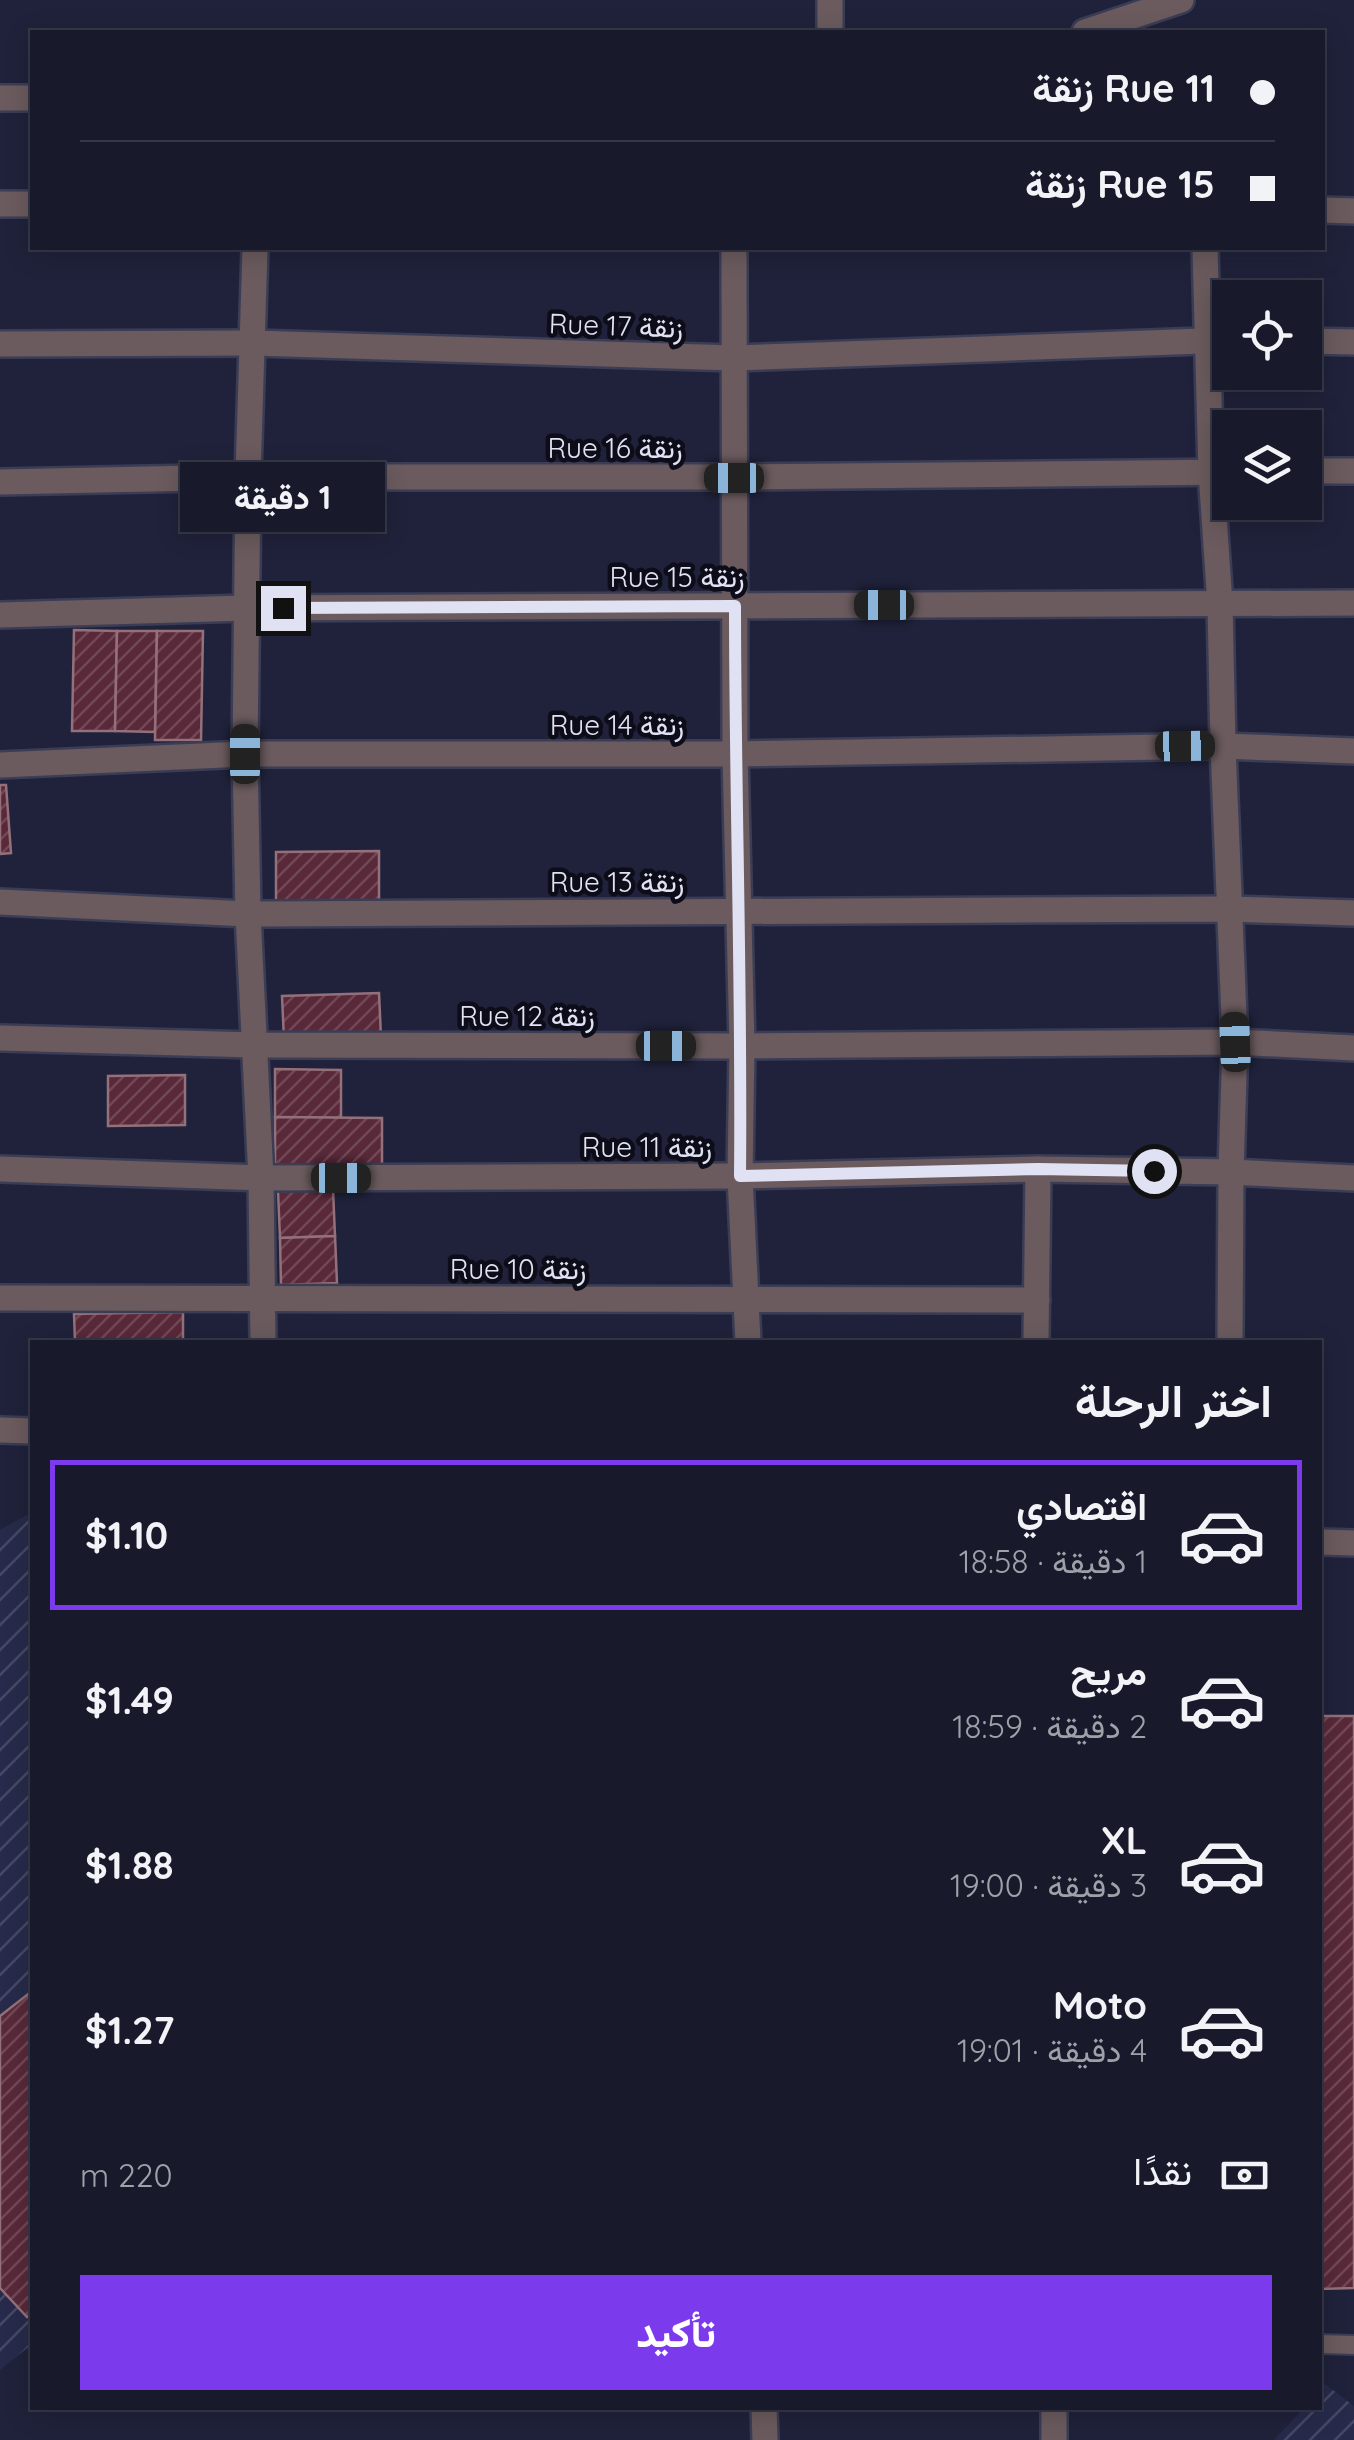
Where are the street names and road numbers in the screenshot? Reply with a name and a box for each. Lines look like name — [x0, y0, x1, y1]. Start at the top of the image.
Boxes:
street label: Rue 17 زنقة — [548, 305, 684, 346]
street label: Rue 16 زنقة — [547, 430, 683, 466]
street label: Rue 15 زنقة — [609, 559, 745, 595]
street label: Rue 14 زنقة — [550, 707, 684, 743]
street label: Rue 13 زنقة — [550, 864, 684, 900]
street label: Rue 12 زنقة — [459, 998, 595, 1034]
street label: Rue 11 زنقة — [582, 1129, 712, 1165]
street label: Rue 10 زنقة — [450, 1251, 586, 1287]

